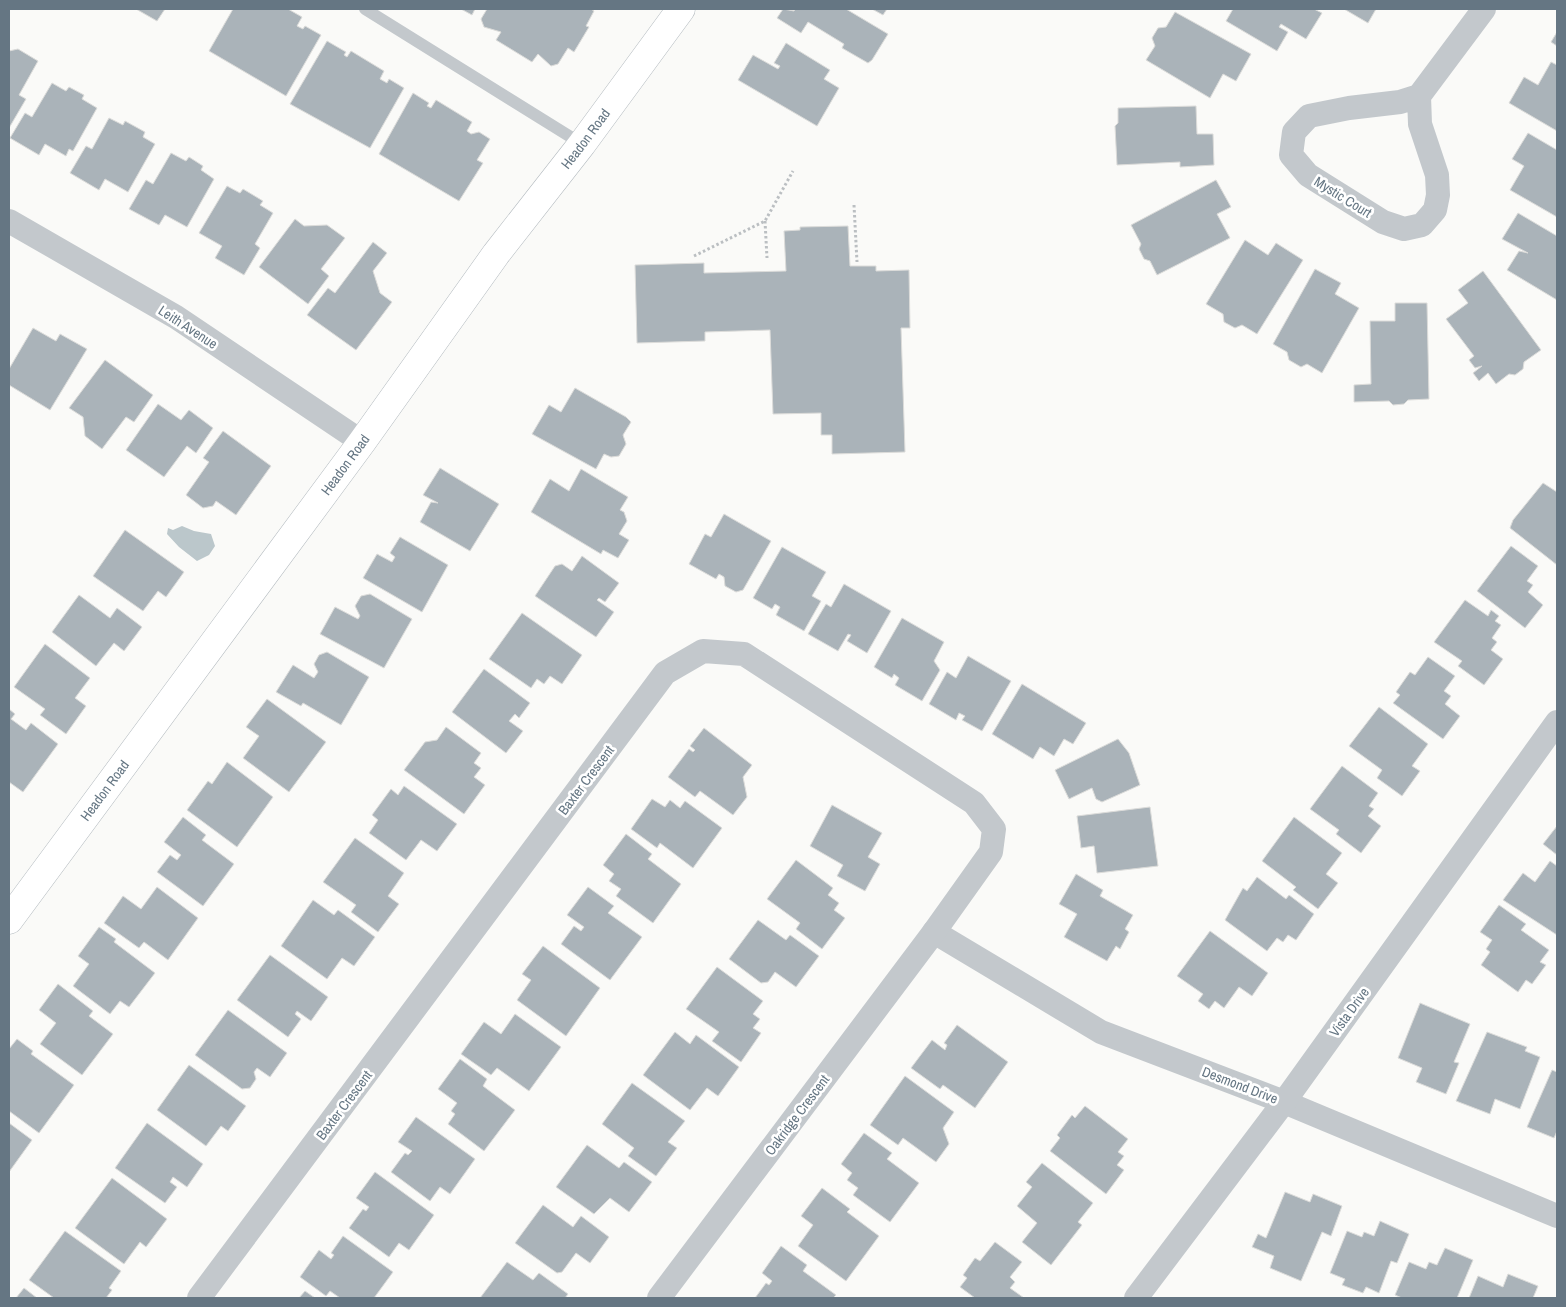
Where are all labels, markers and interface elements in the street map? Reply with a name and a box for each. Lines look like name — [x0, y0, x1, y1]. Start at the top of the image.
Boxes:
street label: Headon Road — [557, 105, 614, 173]
street label: Mystic Court — [1311, 172, 1375, 222]
street label: Leith Avenue — [155, 301, 221, 353]
street label: Headon Road — [317, 431, 374, 499]
street label: Baxter Crescent — [554, 742, 618, 818]
street label: Headon Road — [76, 757, 133, 824]
street label: Vista Drive — [1325, 984, 1373, 1040]
street label: Desmond Drive — [1200, 1062, 1280, 1108]
street label: Baxter Crescent — [312, 1067, 376, 1143]
street label: Oakridge Crescent — [761, 1071, 833, 1159]

